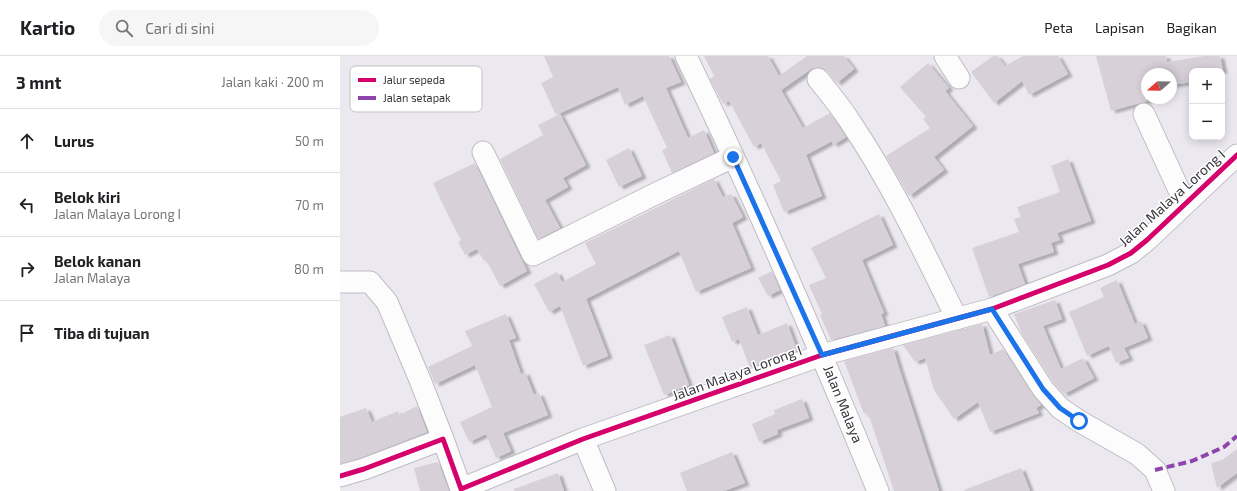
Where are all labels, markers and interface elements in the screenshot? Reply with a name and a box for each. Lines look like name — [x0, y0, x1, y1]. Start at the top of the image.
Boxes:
search box — [99, 10, 379, 46]
text: Kartio — [20, 16, 75, 39]
icon: search — [113, 17, 135, 39]
text: Cari di sini — [145, 19, 215, 37]
text: Peta — [1044, 19, 1073, 36]
text: Lapisan — [1095, 19, 1144, 36]
text: Bagikan — [1166, 19, 1217, 36]
legend — [350, 66, 482, 112]
north arrow — [1141, 68, 1177, 104]
map controls — [1189, 68, 1225, 140]
button: + — [1189, 68, 1225, 104]
text: 3 mnt — [16, 72, 61, 92]
text: Jalur sepeda — [383, 73, 445, 86]
text: Jalan kaki · 200 m — [221, 74, 324, 90]
text: Jalan setapak — [383, 91, 451, 104]
button: − — [1189, 104, 1225, 140]
icon: ahead — [16, 130, 38, 152]
text: Lurus — [54, 132, 94, 150]
text: 50 m — [295, 133, 324, 149]
street label: Jalan Malaya Lorong I — [1115, 146, 1228, 250]
route end — [724, 148, 742, 166]
text: Belok kiri — [54, 188, 120, 206]
icon: left — [16, 194, 38, 216]
text: 70 m — [295, 197, 324, 213]
text: Jalan Malaya Lorong I — [54, 206, 181, 222]
text: Belok kanan — [54, 252, 141, 270]
icon: right — [16, 258, 38, 280]
text: 80 m — [294, 261, 324, 277]
text: Jalan Malaya — [54, 270, 131, 286]
icon: arrive — [16, 322, 38, 344]
text: Tiba di tujuan — [54, 324, 150, 342]
street label: Jalan Malaya Lorong I — [670, 341, 804, 404]
street label: Jalan Malaya — [820, 362, 867, 445]
route start — [1070, 412, 1088, 430]

